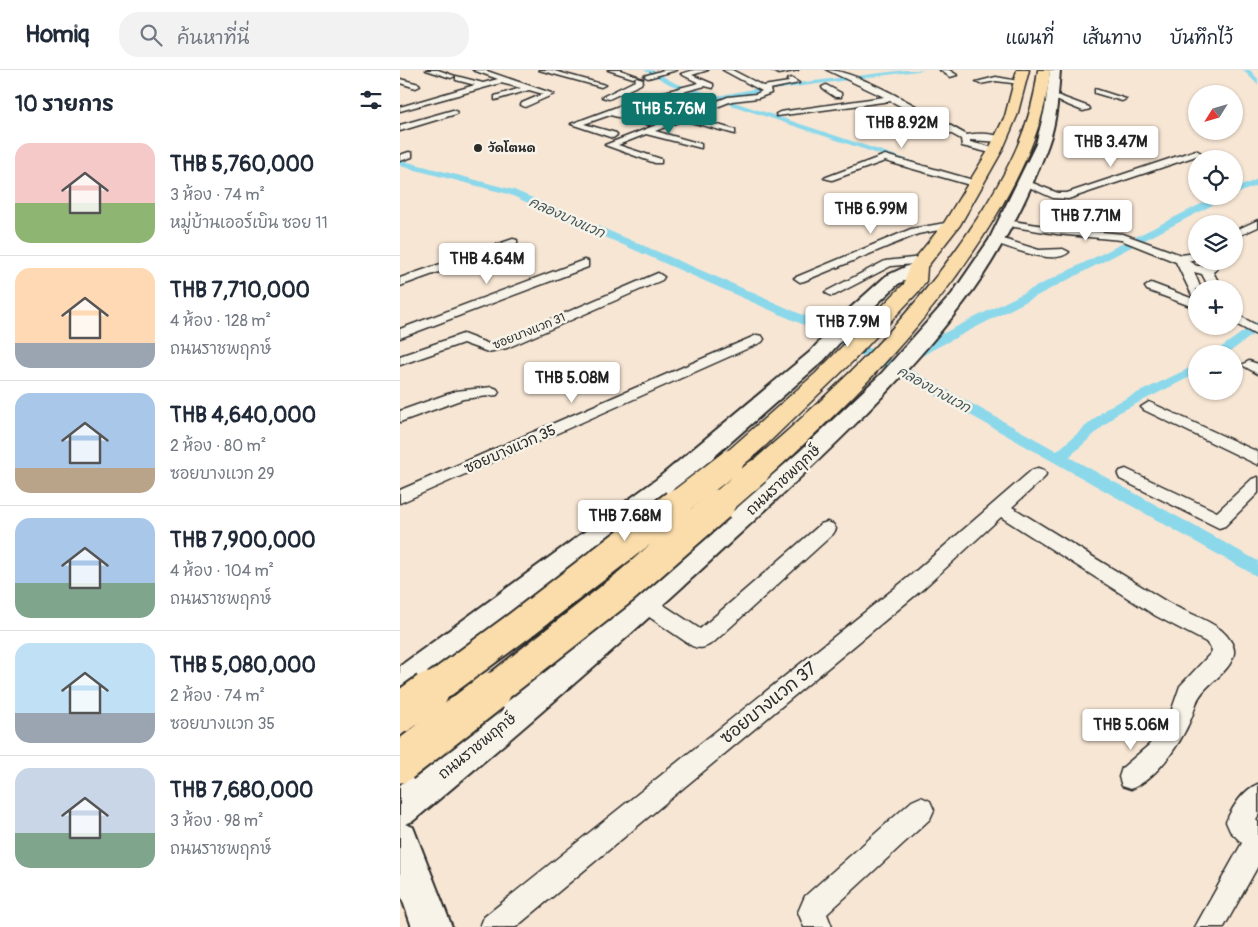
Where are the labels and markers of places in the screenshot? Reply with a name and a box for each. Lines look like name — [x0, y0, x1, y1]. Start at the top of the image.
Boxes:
pin: THB 5.76M — [612, 92, 726, 135]
pin: THB 8.92M — [845, 106, 959, 149]
pin: THB 3.47M — [1054, 126, 1168, 168]
place label: วัดโตนด — [488, 140, 536, 156]
marker: วัดโตนด — [472, 142, 484, 154]
pin: THB 6.99M — [814, 192, 928, 235]
pin: THB 7.71M — [1029, 200, 1143, 242]
pin: THB 4.64M — [430, 242, 544, 285]
pin: THB 7.9M — [796, 306, 900, 348]
pin: THB 5.08M — [515, 362, 629, 404]
pin: THB 7.68M — [568, 500, 682, 542]
pin: THB 5.06M — [1074, 708, 1188, 751]

